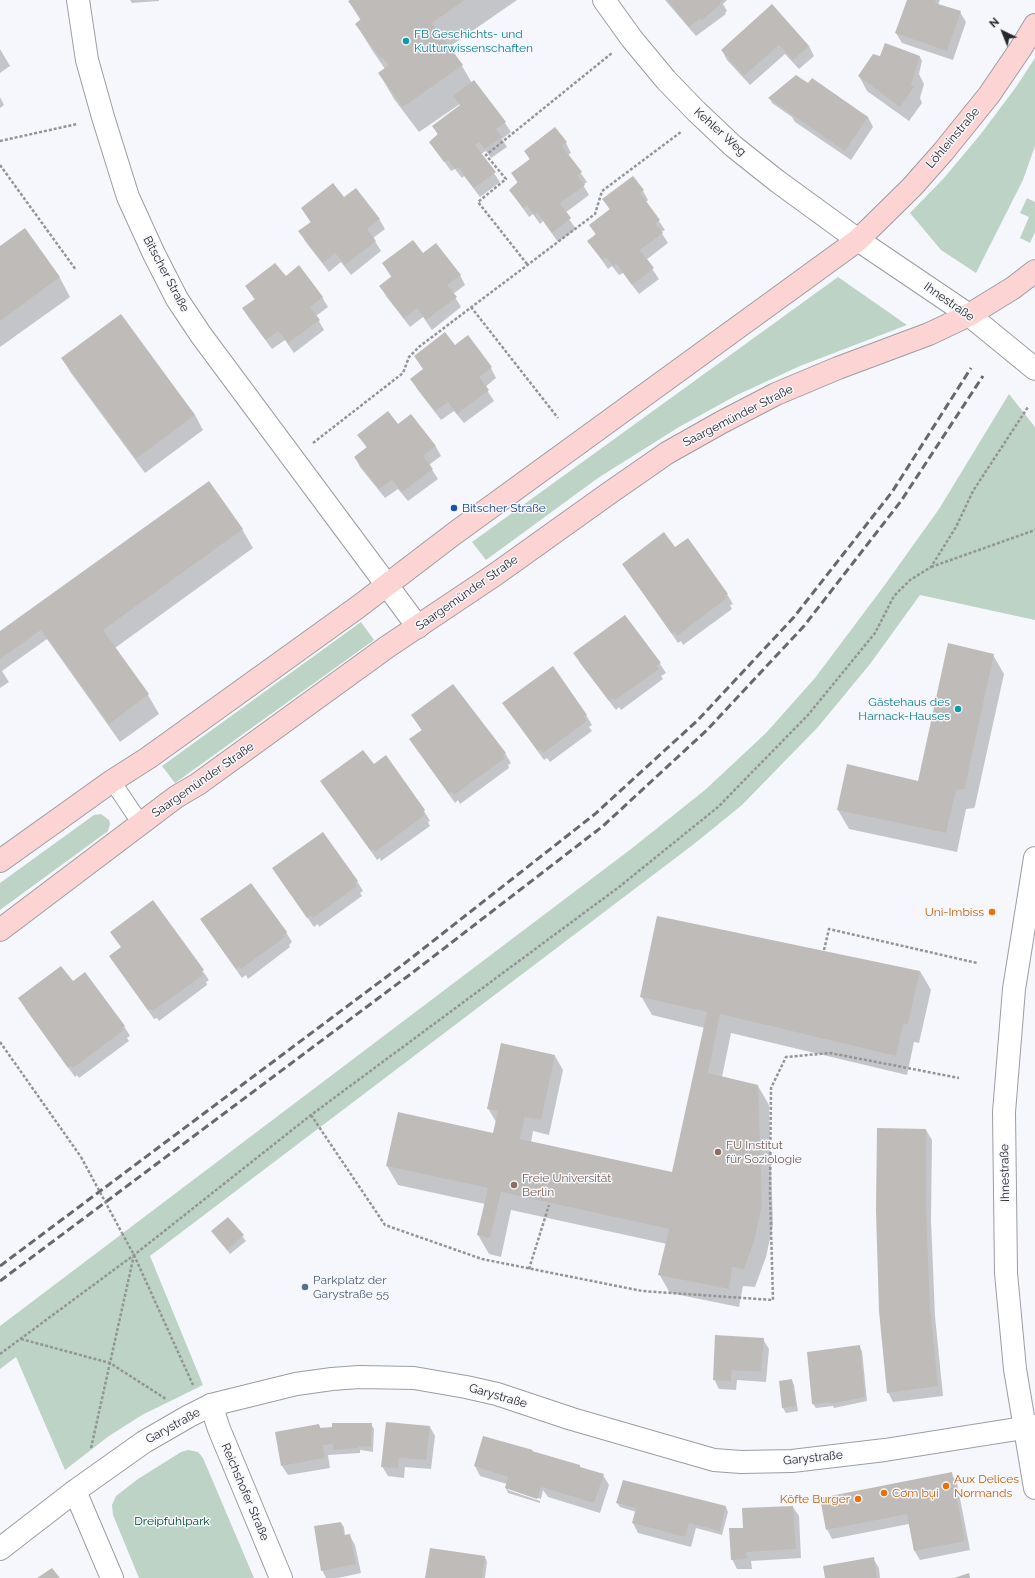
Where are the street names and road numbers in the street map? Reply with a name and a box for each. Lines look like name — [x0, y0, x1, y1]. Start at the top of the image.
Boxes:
street label: Kehler Weg — [691, 105, 749, 159]
street label: Löhleinstraße — [923, 105, 983, 171]
street label: Bitscher Straße — [140, 234, 192, 314]
street label: Ihnestraße — [921, 279, 977, 325]
street label: Saargemünder Straße — [681, 382, 795, 450]
street label: Saargemünder Straße — [413, 552, 521, 634]
street label: Saargemünder Straße — [149, 739, 257, 821]
street label: Ihnestraße — [997, 1144, 1013, 1202]
street label: Garystraße — [467, 1381, 529, 1411]
street label: Garystraße — [143, 1405, 203, 1447]
street label: Reichshofer Straße — [218, 1441, 272, 1543]
street label: Garystraße — [782, 1448, 844, 1468]

